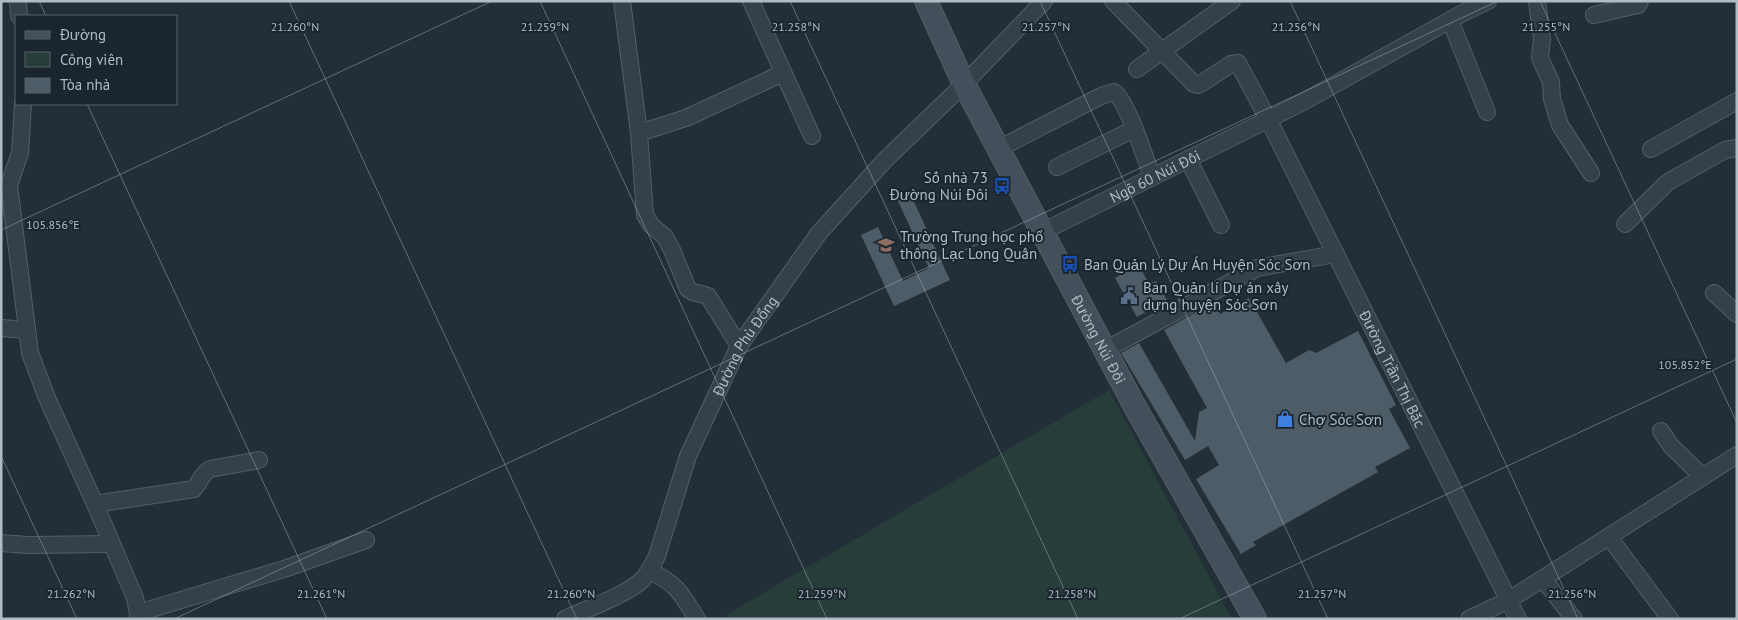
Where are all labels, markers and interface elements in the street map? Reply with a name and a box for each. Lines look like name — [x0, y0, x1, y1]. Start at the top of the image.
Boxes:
legend — [15, 15, 178, 105]
text: 21.260°N — [271, 19, 319, 34]
text: 21.259°N — [521, 19, 569, 34]
text: 21.258°N — [772, 19, 820, 34]
text: 21.257°N — [1022, 19, 1070, 34]
text: 21.256°N — [1272, 19, 1320, 34]
text: 21.255°N — [1522, 19, 1570, 34]
text: Đường — [59, 25, 106, 44]
text: Công viên — [60, 50, 123, 69]
text: Tòa nhà — [60, 75, 110, 94]
street label: Ngõ 60 Núi Đôi — [1106, 145, 1203, 206]
place label: Số nhà 73 Đường Núi Đôi — [889, 168, 988, 204]
bus stop icon: Số nhà 73 Đường Núi Đôi — [992, 176, 1012, 196]
text: 105.856°E — [26, 217, 80, 232]
place label: Trường Trung học phổ thông Lạc Long Quân — [900, 227, 1043, 263]
school or university icon: Trường Trung học phổ thông Lạc Long Quân — [876, 235, 896, 255]
bus stop icon: Ban Quản Lý Dự Án Huyện Sóc Sơn — [1060, 254, 1080, 274]
place label: Ban Quản Lý Dự Án Huyện Sóc Sơn — [1084, 255, 1311, 274]
place label: Ban Quản lí Dự án xây dựng huyện Sóc Sơn — [1143, 278, 1288, 314]
public building icon: Ban Quản lí Dự án xây dựng huyện Sóc Sơn — [1119, 286, 1139, 306]
street label: Đường Núi Đôi — [1067, 290, 1131, 387]
street label: Đường Phù Đổng — [707, 292, 781, 400]
street label: Đường Trần Thị Bắc — [1355, 306, 1430, 431]
text: 105.852°E — [1658, 357, 1712, 372]
shop icon: Chợ Sóc Sơn — [1275, 409, 1295, 429]
place label: Chợ Sóc Sơn — [1299, 410, 1382, 429]
text: 21.262°N — [47, 586, 95, 601]
text: 21.261°N — [297, 586, 345, 601]
text: 21.260°N — [547, 586, 595, 601]
text: 21.259°N — [798, 586, 846, 601]
text: 21.258°N — [1048, 586, 1096, 601]
text: 21.257°N — [1298, 586, 1346, 601]
text: 21.256°N — [1548, 586, 1596, 601]

